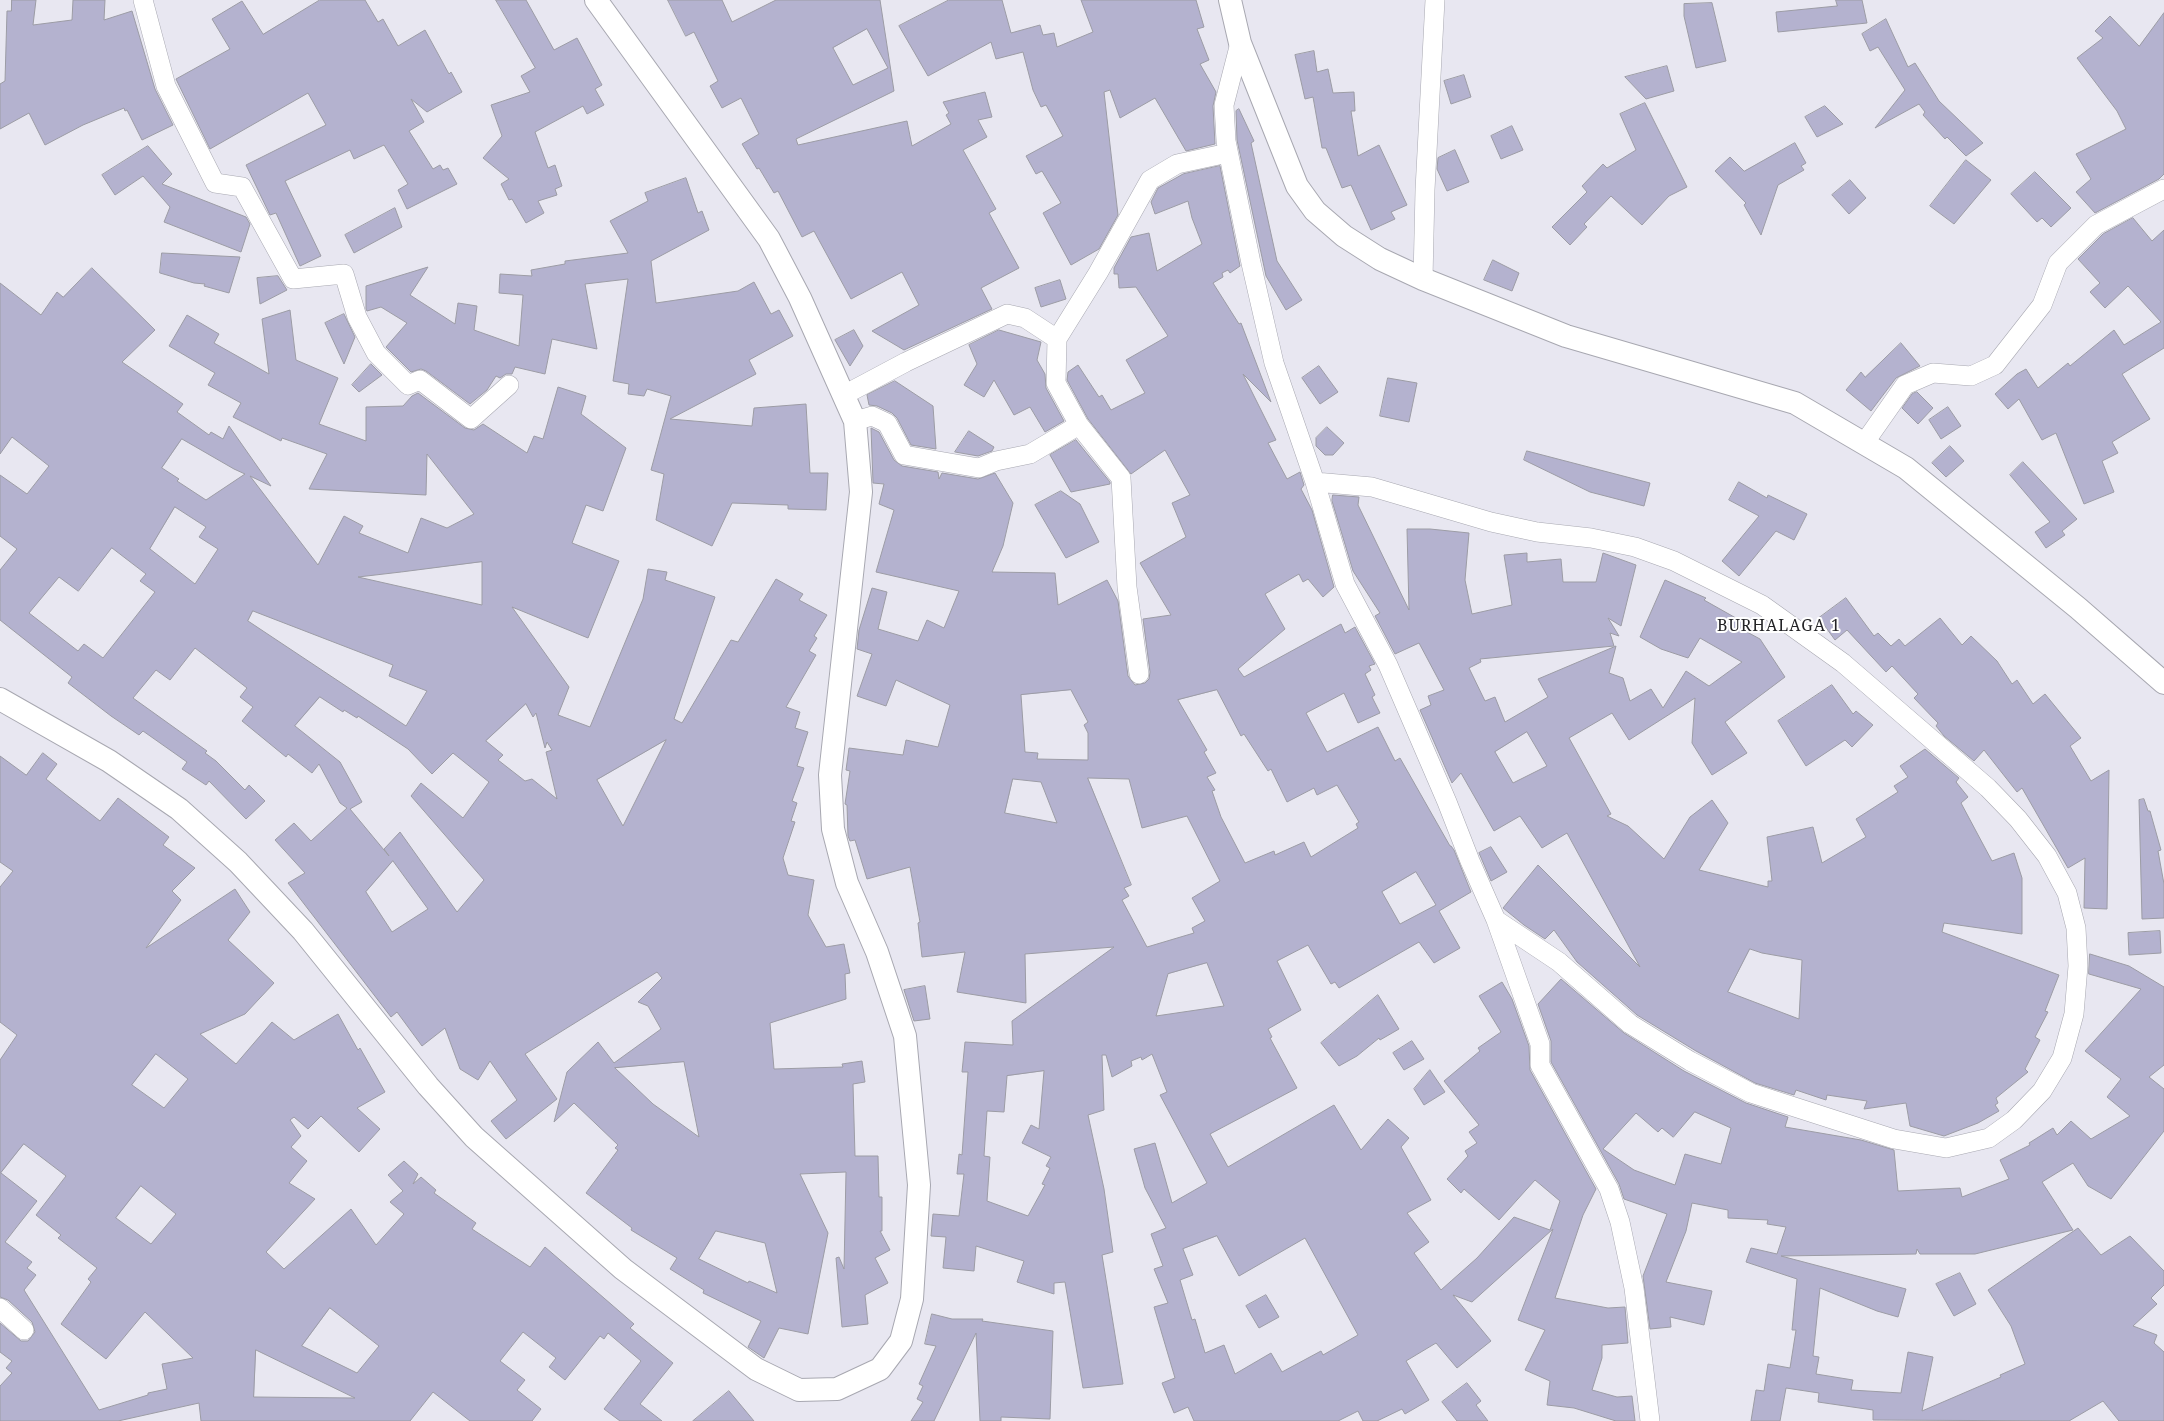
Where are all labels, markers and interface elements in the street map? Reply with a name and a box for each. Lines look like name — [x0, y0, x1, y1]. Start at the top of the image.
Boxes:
district label: BURHALAGA 1 — [1716, 616, 1842, 636]

